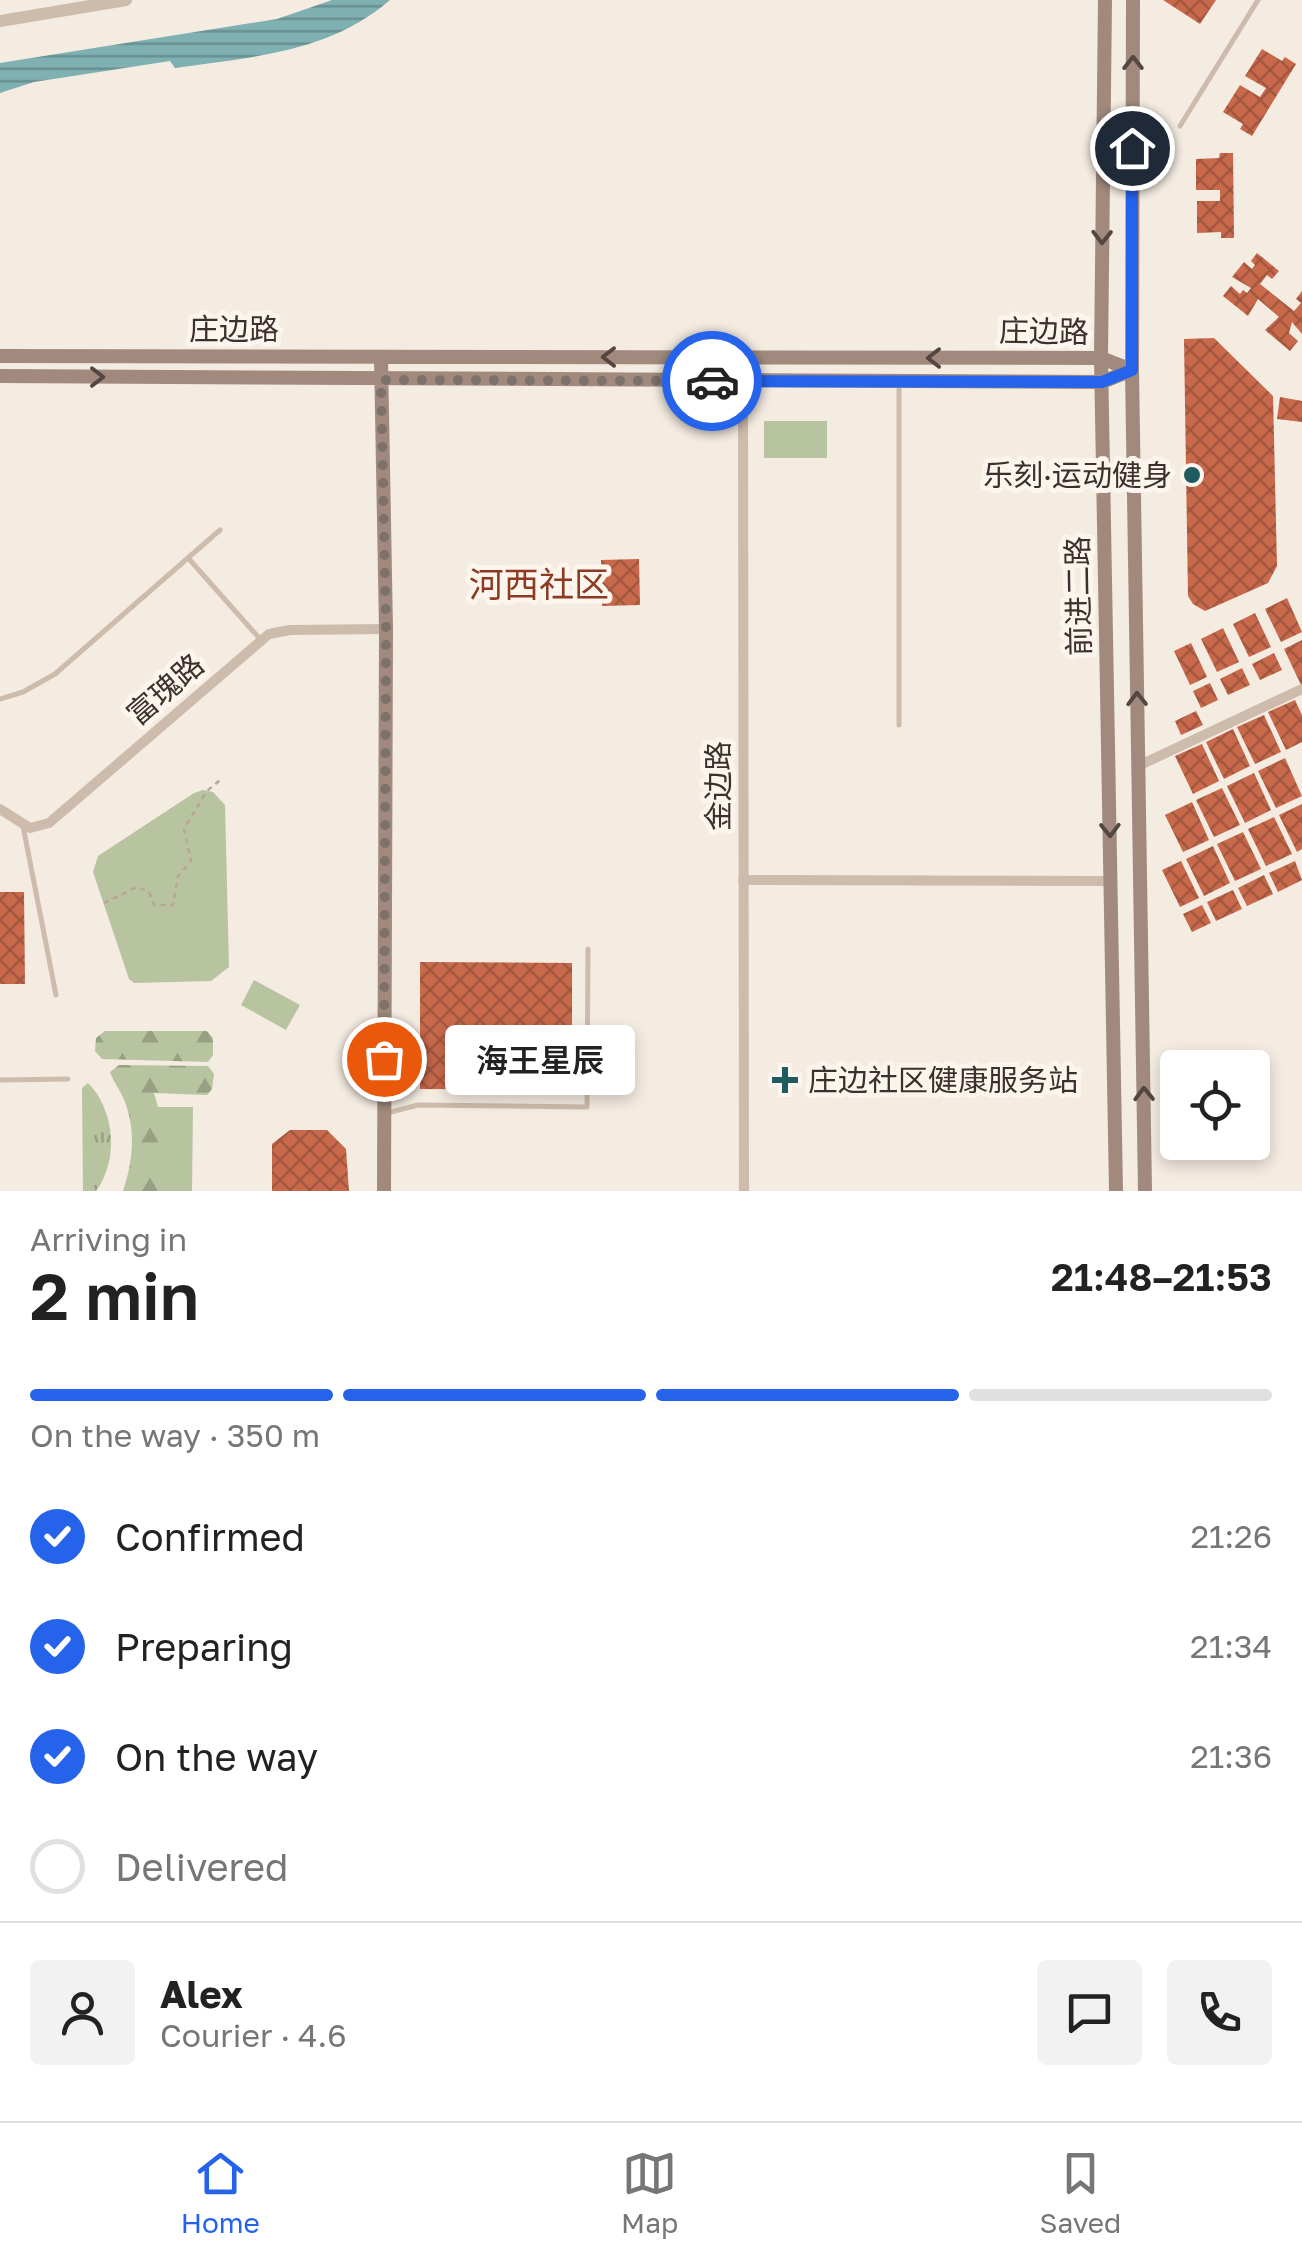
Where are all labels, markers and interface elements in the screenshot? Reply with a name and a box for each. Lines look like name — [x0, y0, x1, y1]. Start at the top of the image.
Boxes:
one-way arrow — [1122, 54, 1144, 70]
pin — [1090, 106, 1175, 191]
icon: home — [1105, 121, 1160, 176]
one-way arrow — [1092, 230, 1113, 246]
street label: 庄边路 — [189, 311, 279, 347]
street label: 庄边路 — [999, 312, 1089, 350]
courier — [662, 331, 762, 431]
one-way arrow — [600, 346, 616, 368]
one-way arrow — [925, 347, 940, 369]
icon: car — [685, 354, 740, 409]
one-way arrow — [90, 366, 106, 388]
place label: 乐刻·运动健身 — [983, 457, 1172, 493]
marker: 乐刻·运动健身 — [1181, 464, 1203, 486]
street label: 前进二路 — [1059, 536, 1097, 656]
district label: 河西社区 — [469, 563, 609, 605]
street label: 富瑰路 — [119, 646, 211, 732]
one-way arrow — [1127, 690, 1148, 706]
street label: 金边路 — [700, 741, 736, 831]
one-way arrow — [1099, 822, 1120, 838]
pin — [342, 1017, 427, 1102]
callout: 海王星辰 — [444, 1024, 634, 1094]
icon: bag — [357, 1032, 412, 1087]
text: 海王星辰 — [476, 1041, 604, 1079]
map controls — [1160, 1050, 1270, 1160]
button: locate — [1160, 1050, 1270, 1160]
place label: 庄边社区健康服务站 — [808, 1062, 1078, 1098]
marker: 庄边社区健康服务站 — [772, 1067, 798, 1093]
one-way arrow — [1133, 1085, 1155, 1100]
text: Arriving in — [30, 1220, 187, 1258]
text: 21:48–21:53 — [1051, 1254, 1272, 1299]
text: 2 min — [30, 1256, 199, 1334]
text: On the way · 350 m — [30, 1416, 320, 1454]
icon: check — [30, 1509, 85, 1564]
text: Confirmed — [115, 1514, 305, 1559]
text: 21:26 — [1190, 1517, 1272, 1555]
icon: check — [30, 1619, 85, 1674]
text: Preparing — [115, 1624, 293, 1669]
text: 21:34 — [1190, 1627, 1272, 1665]
icon: check — [30, 1729, 85, 1784]
text: On the way — [115, 1734, 318, 1779]
text: 21:36 — [1190, 1737, 1272, 1775]
text: Delivered — [115, 1844, 288, 1889]
button: person — [30, 1960, 135, 2065]
button: chat — [1037, 1960, 1142, 2065]
button: phone — [1167, 1960, 1272, 2065]
text: Alex — [160, 1971, 243, 2016]
text: Courier · 4.6 — [160, 2016, 347, 2054]
tab: Home — [181, 2146, 260, 2239]
tab: Map — [621, 2146, 678, 2239]
tab: Saved — [1040, 2146, 1121, 2239]

